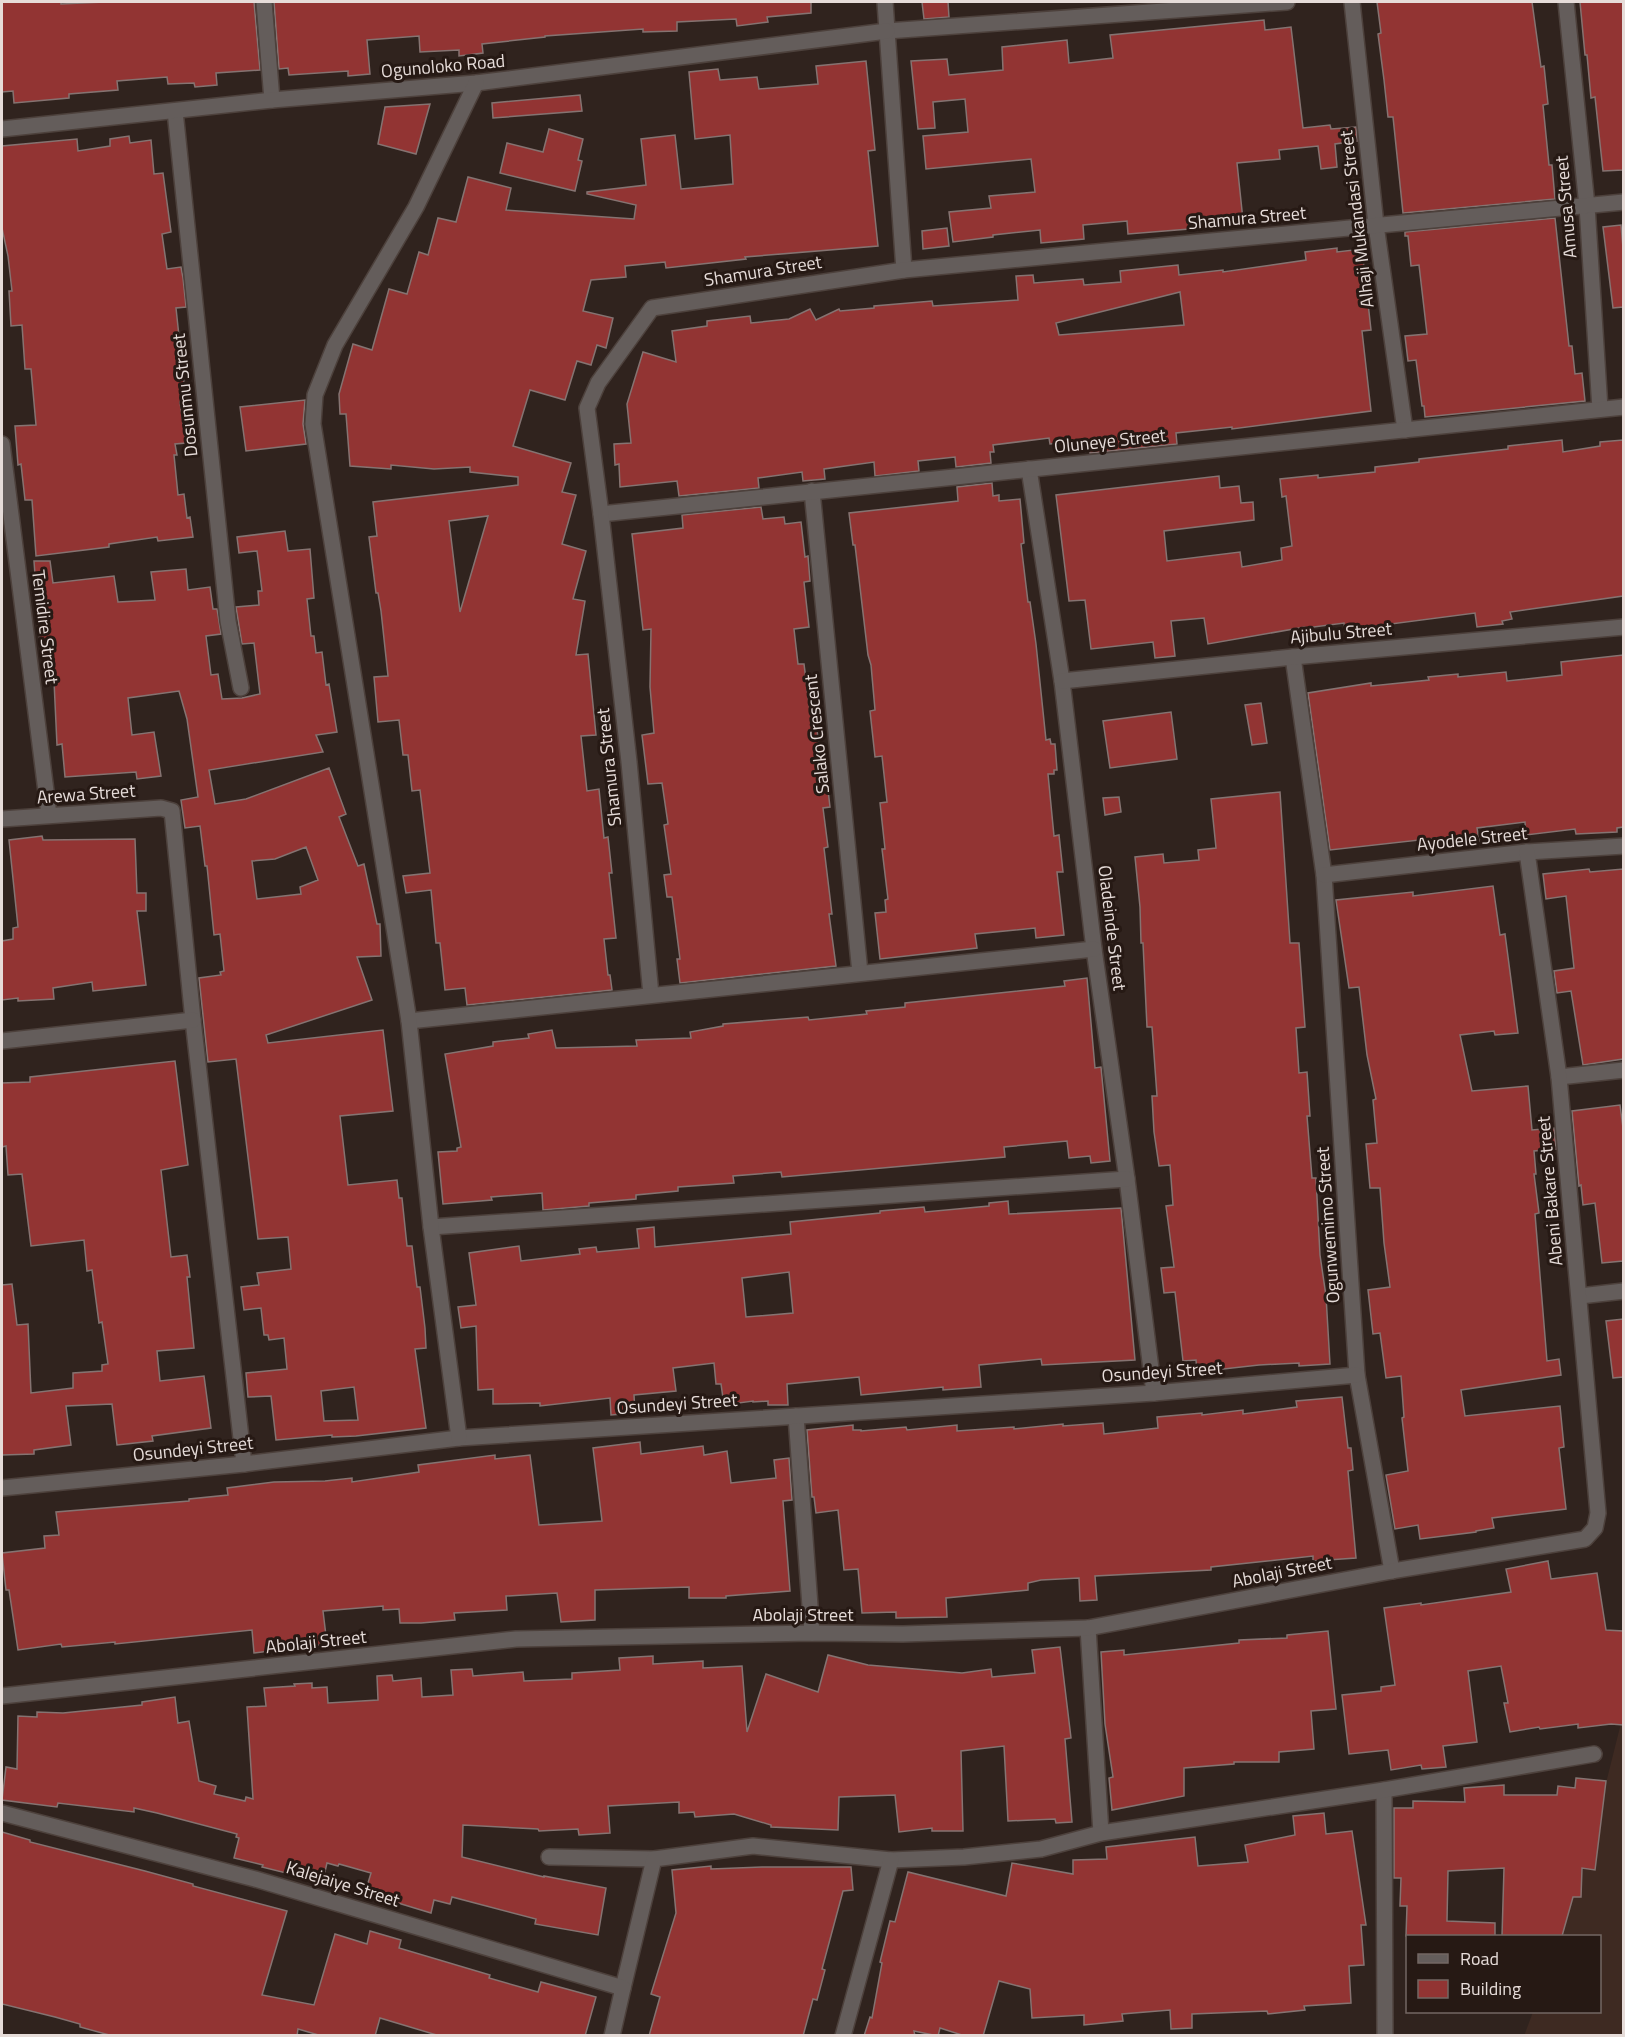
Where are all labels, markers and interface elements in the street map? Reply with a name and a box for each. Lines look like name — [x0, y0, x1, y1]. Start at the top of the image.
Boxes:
street label: Ogunoloko Road — [380, 47, 506, 84]
street label: Alhaji Mukandasi Street — [1332, 128, 1381, 309]
street label: Amusa Street — [1548, 154, 1583, 260]
street label: Shamura Street — [1187, 199, 1308, 236]
street label: Shamura Street — [702, 248, 824, 293]
street label: Dosunmu Street — [165, 331, 204, 458]
street label: Oluneye Street — [1053, 421, 1168, 460]
street label: Temidire Street — [25, 568, 66, 686]
street label: Ajibulu Street — [1289, 615, 1393, 650]
street label: Salako Crescent — [797, 672, 836, 795]
street label: Shamura Street — [589, 706, 628, 827]
street label: Arewa Street — [36, 777, 137, 810]
street label: Ayodele Street — [1416, 819, 1529, 858]
street label: Oladeinde Street — [1091, 864, 1134, 993]
street label: Abeni Bakare Street — [1529, 1114, 1569, 1267]
street label: Ogunwemimo Street — [1309, 1145, 1346, 1304]
street label: Osundeyi Street — [1101, 1354, 1224, 1389]
street label: Osundeyi Street — [616, 1386, 739, 1421]
street label: Osundeyi Street — [131, 1429, 255, 1468]
street label: Abolaji Street — [1230, 1548, 1335, 1594]
street label: Abolaji Street — [752, 1601, 854, 1628]
street label: Abolaji Street — [264, 1623, 368, 1660]
street label: Kalejaiye Street — [283, 1853, 404, 1914]
legend — [1406, 1935, 1601, 2013]
text: Road — [1460, 1945, 1499, 1972]
text: Building — [1460, 1975, 1521, 2002]

